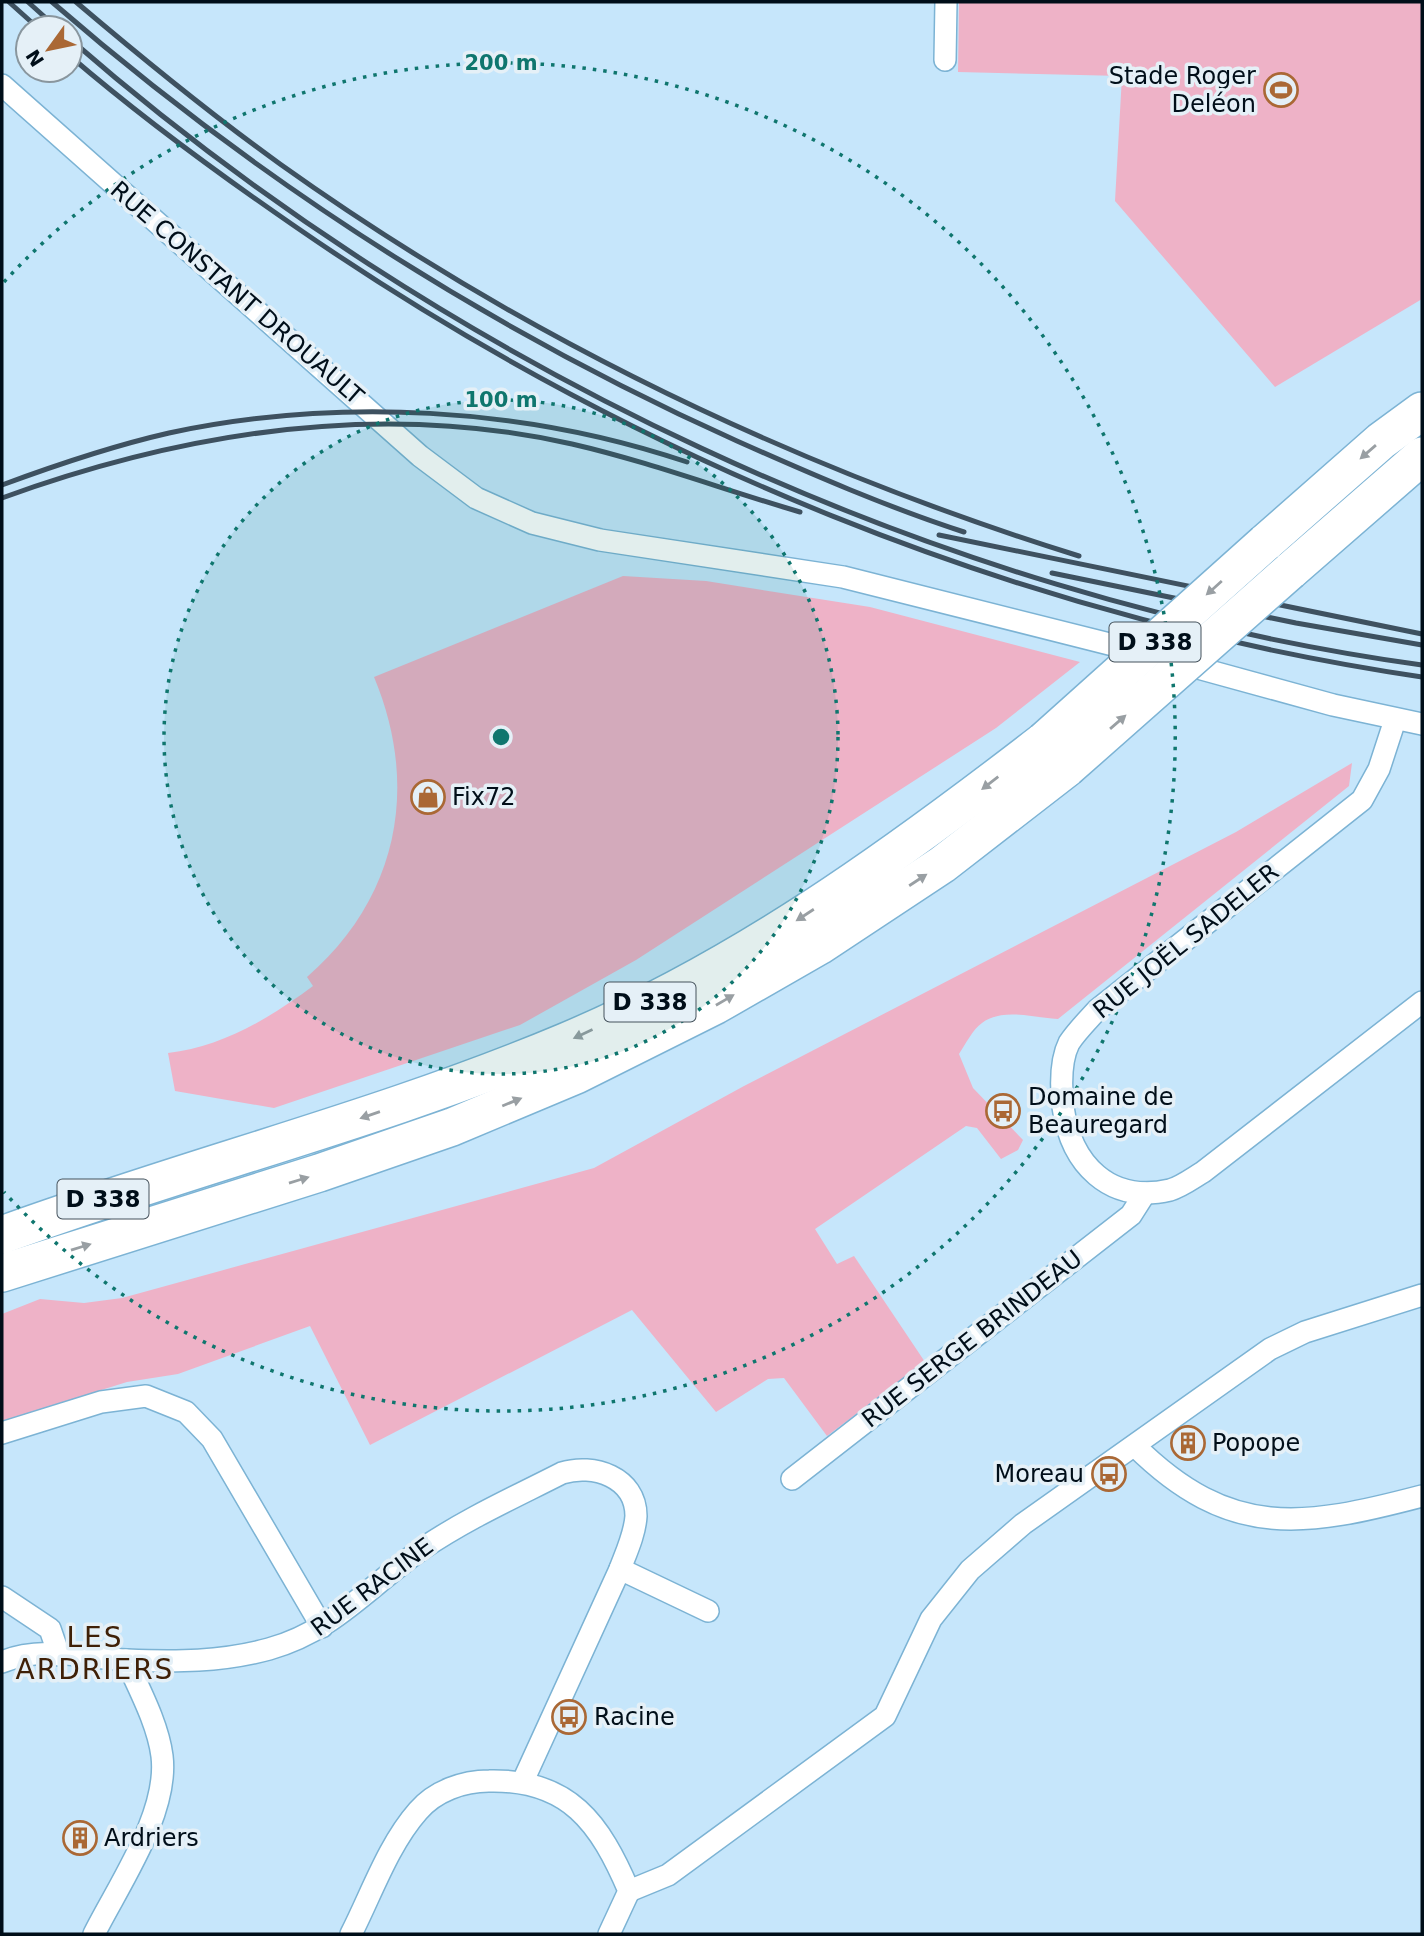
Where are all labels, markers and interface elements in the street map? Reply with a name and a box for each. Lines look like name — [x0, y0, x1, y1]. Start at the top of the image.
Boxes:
north arrow — [14, 14, 84, 84]
text: N — [21, 46, 48, 71]
text: 200 m — [464, 51, 538, 75]
place label: Stade Roger Deléon — [1109, 62, 1256, 118]
sports icon: Stade Roger Deléon — [1262, 71, 1300, 109]
street label: RUE CONSTANT DROUAULT — [105, 176, 369, 411]
text: 100 m — [464, 388, 538, 412]
one-way arrow — [1360, 444, 1377, 460]
one-way arrow — [1206, 580, 1223, 596]
road number: D 338 — [1110, 622, 1200, 662]
one-way arrow — [1110, 715, 1127, 730]
centre of rings — [489, 725, 513, 749]
one-way arrow — [981, 776, 999, 790]
shop icon: Fix72 — [409, 778, 447, 816]
place label: Fix72 — [452, 783, 515, 811]
street label: RUE JOËL SADELER — [1087, 857, 1284, 1024]
one-way arrow — [908, 874, 928, 887]
one-way arrow — [795, 908, 814, 921]
road number: D 338 — [604, 982, 696, 1021]
one-way arrow — [715, 994, 734, 1006]
one-way arrow — [573, 1028, 593, 1040]
place label: Domaine de Beauregard — [1028, 1083, 1174, 1139]
bus stop icon: Domaine de Beauregard — [984, 1092, 1022, 1130]
one-way arrow — [502, 1096, 523, 1107]
one-way arrow — [360, 1110, 381, 1121]
one-way arrow — [288, 1174, 309, 1184]
road number: D 338 — [57, 1180, 148, 1218]
one-way arrow — [71, 1241, 92, 1252]
street label: RUE SERGE BRINDEAU — [856, 1244, 1088, 1434]
building icon: Popope — [1169, 1424, 1207, 1462]
place label: Popope — [1212, 1429, 1300, 1457]
bus stop icon: Moreau — [1090, 1455, 1128, 1493]
place label: Moreau — [995, 1460, 1084, 1488]
street label: RUE RACINE — [305, 1532, 439, 1642]
district label: LES ARDRIERS — [16, 1621, 174, 1686]
bus stop icon: Racine — [550, 1698, 588, 1736]
place label: Racine — [594, 1703, 675, 1731]
building icon: Ardriers — [61, 1819, 99, 1857]
place label: Ardriers — [104, 1824, 199, 1852]

